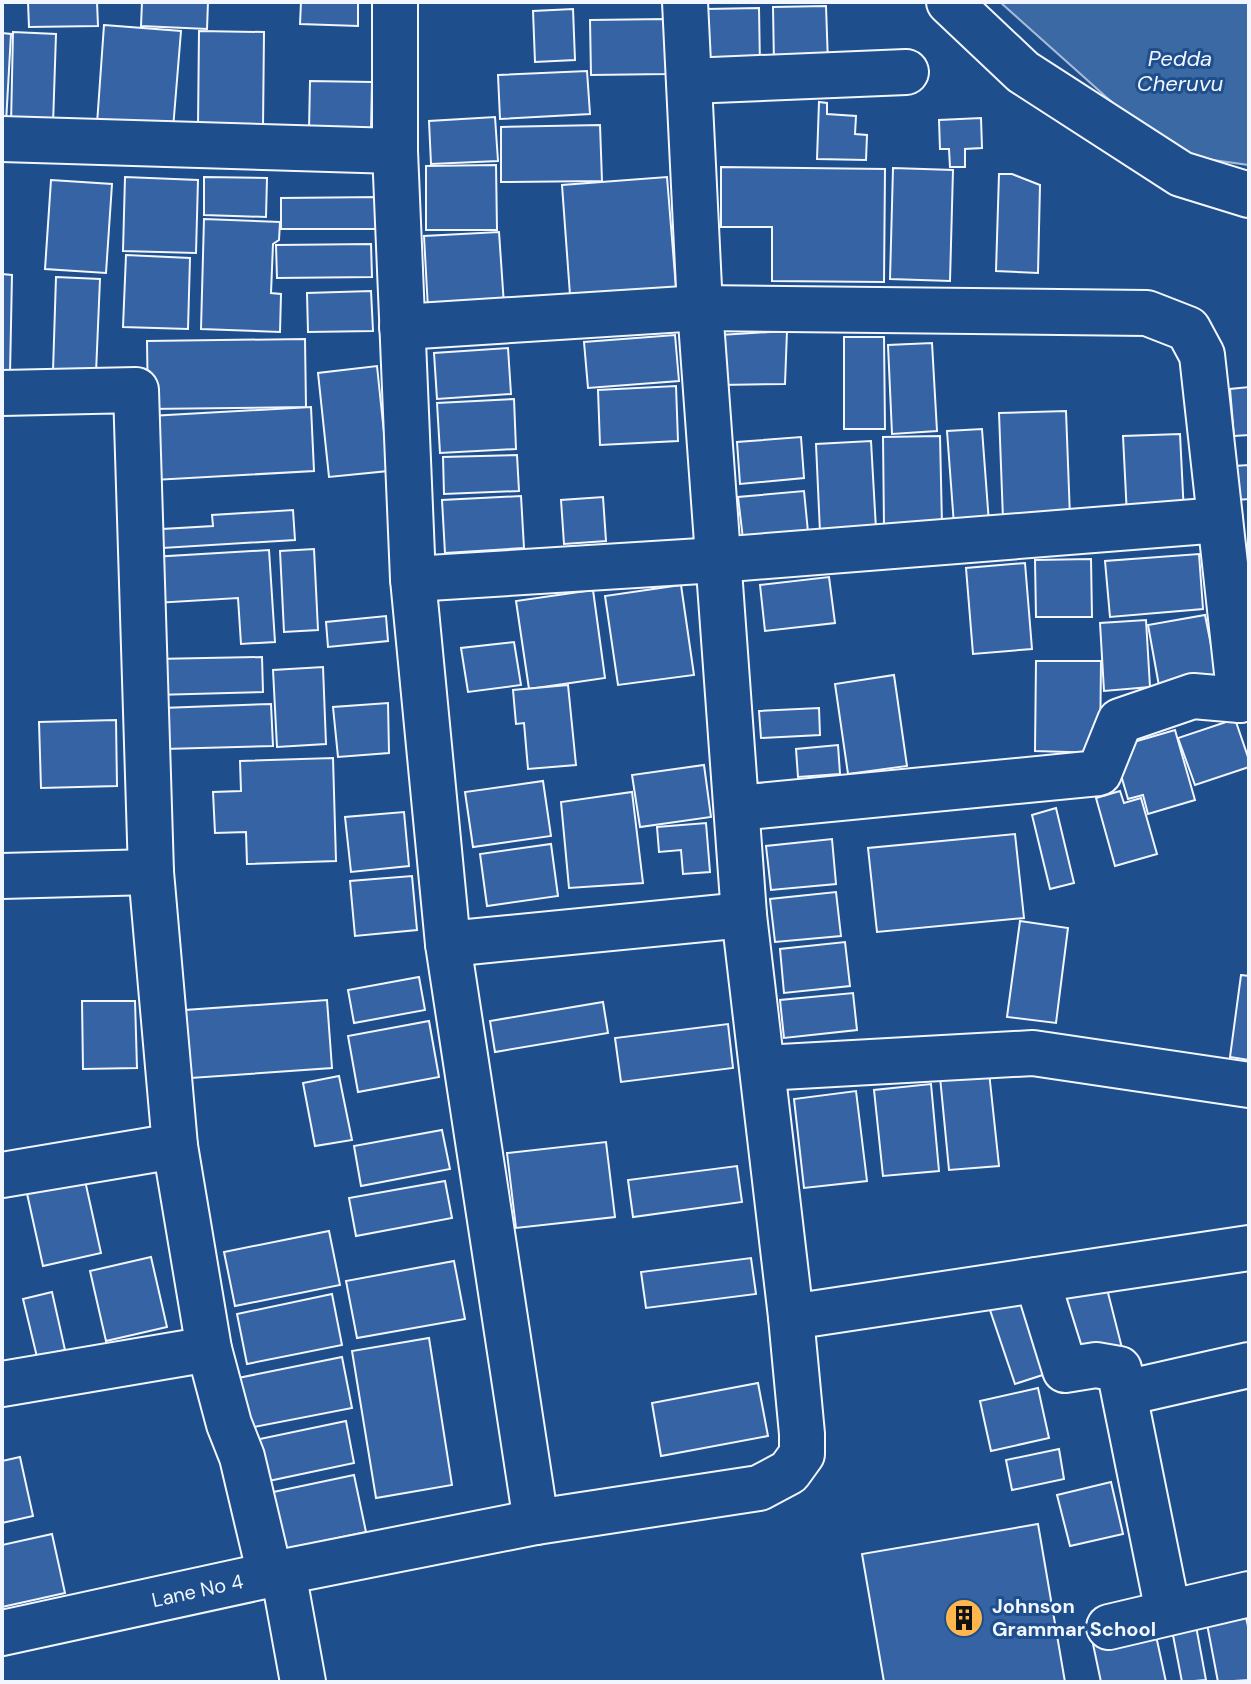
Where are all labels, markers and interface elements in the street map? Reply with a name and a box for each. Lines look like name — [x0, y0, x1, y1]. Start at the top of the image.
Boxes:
water label: Pedda Cheruvu — [1137, 44, 1224, 98]
street label: Lane No 4 — [149, 1568, 246, 1613]
place label: Johnson Grammar School — [992, 1593, 1156, 1642]
building icon: Johnson Grammar School — [943, 1597, 985, 1639]

